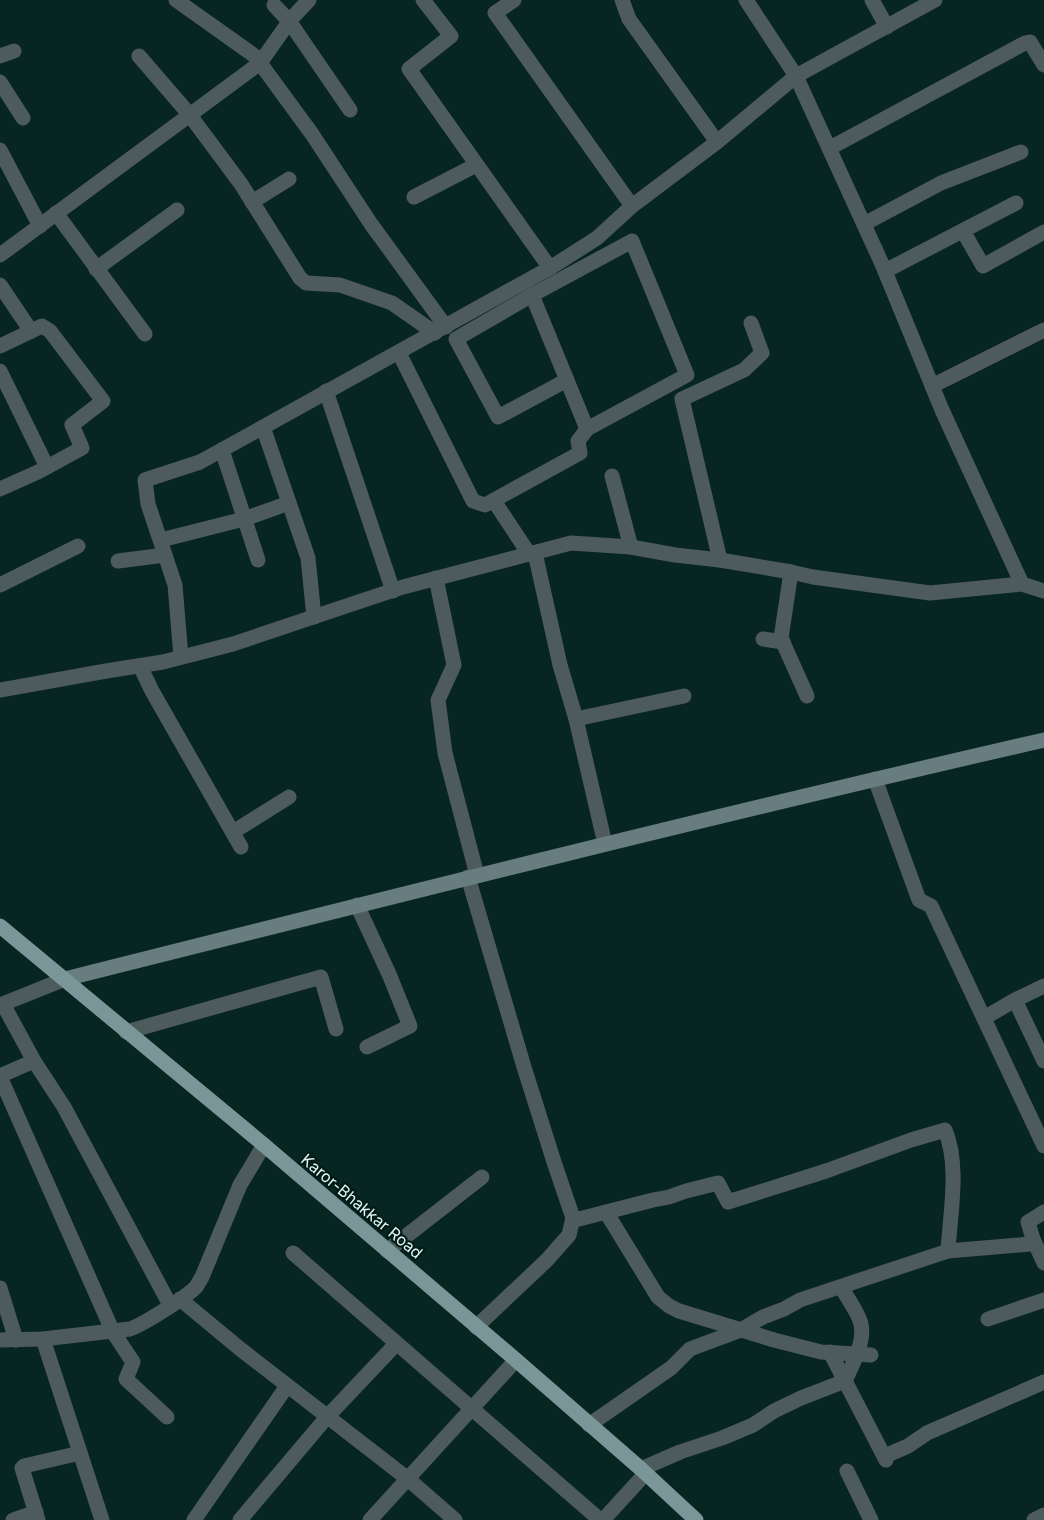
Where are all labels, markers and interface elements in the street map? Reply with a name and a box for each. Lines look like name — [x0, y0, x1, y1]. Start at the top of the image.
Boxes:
street label: Karor-Bhakkar Road — [297, 1149, 427, 1263]

